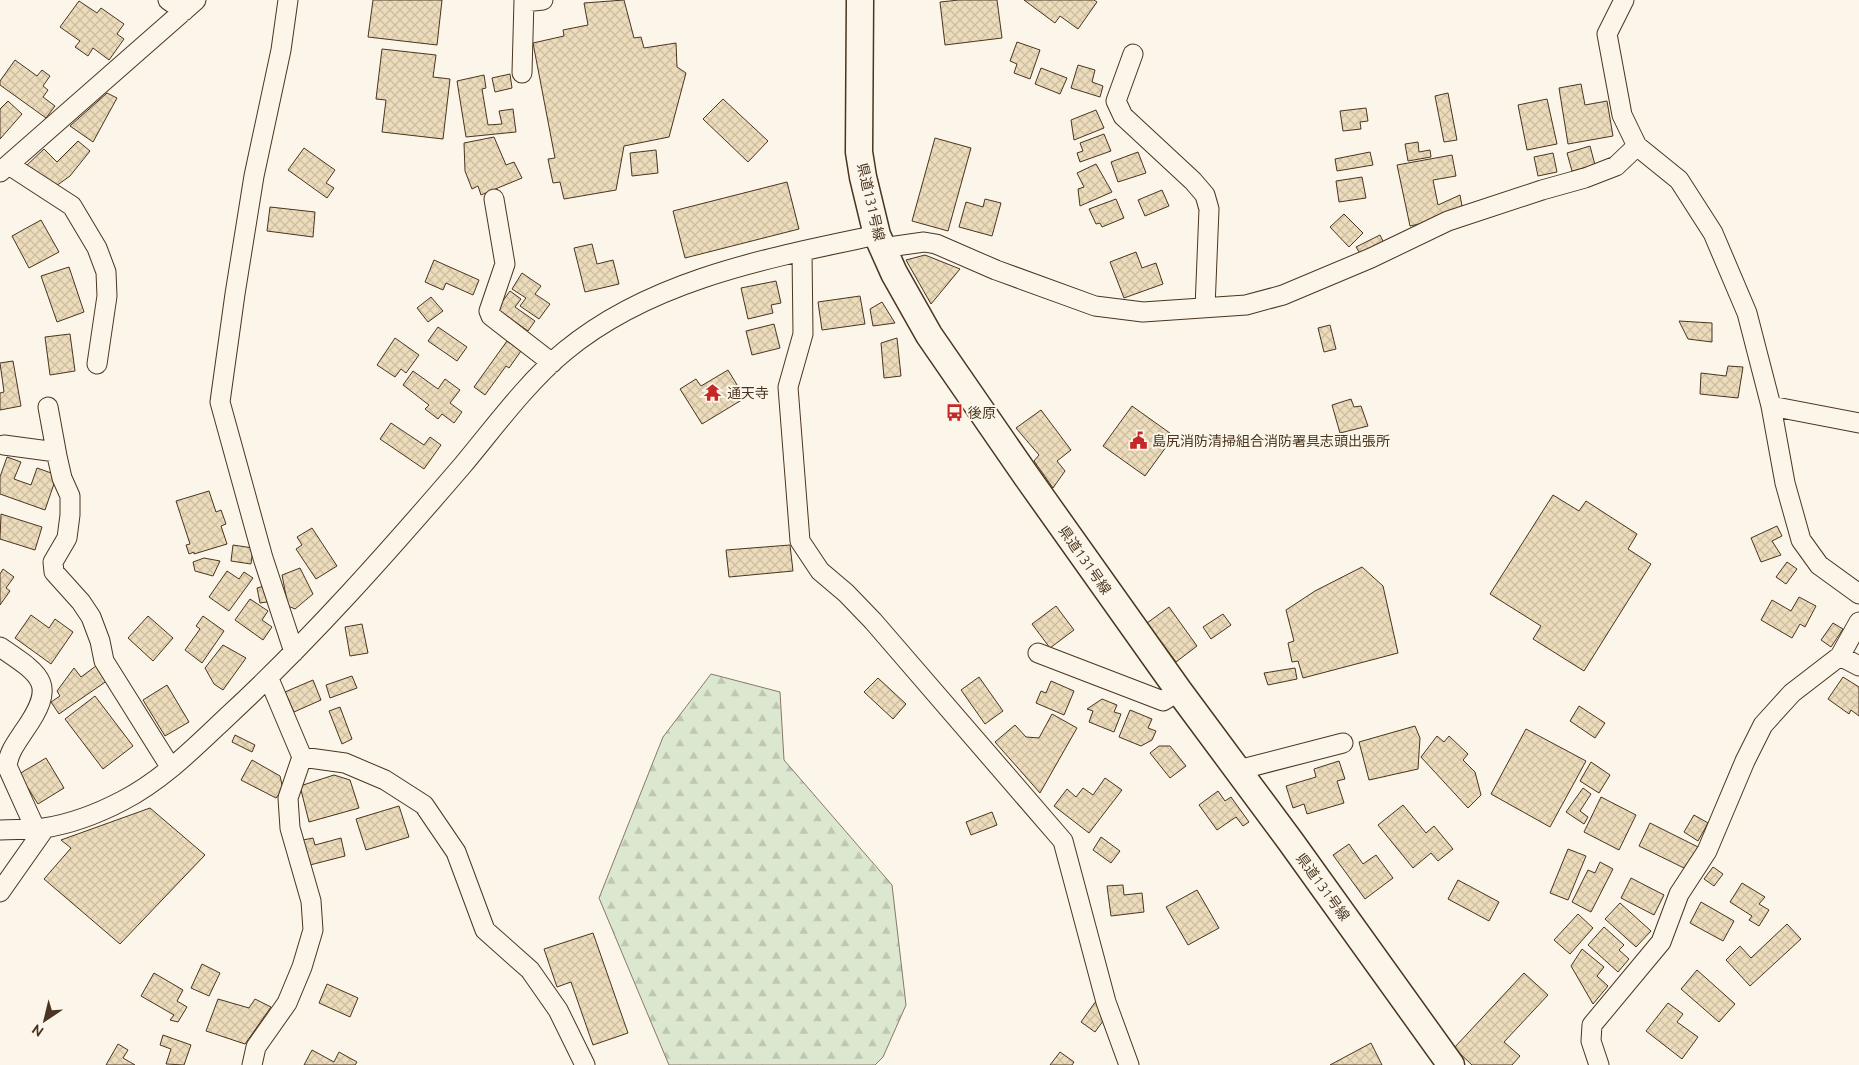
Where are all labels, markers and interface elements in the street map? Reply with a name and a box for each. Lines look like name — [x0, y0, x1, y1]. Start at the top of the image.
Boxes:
street label: 県道131号線 — [854, 161, 888, 243]
temple icon: 通天寺 — [703, 383, 723, 403]
place label: 通天寺 — [727, 385, 769, 401]
bus stop icon: 後原 — [944, 403, 964, 423]
place label: 後原 — [968, 405, 996, 421]
public building icon: 島尻消防清掃組合消防署具志頭出張所 — [1128, 431, 1148, 451]
place label: 島尻消防清掃組合消防署具志頭出張所 — [1152, 433, 1390, 449]
street label: 県道131号線 — [1056, 523, 1114, 597]
street label: 県道131号線 — [1293, 850, 1353, 924]
north arrow — [20, 995, 70, 1045]
text: N — [29, 1021, 46, 1040]

